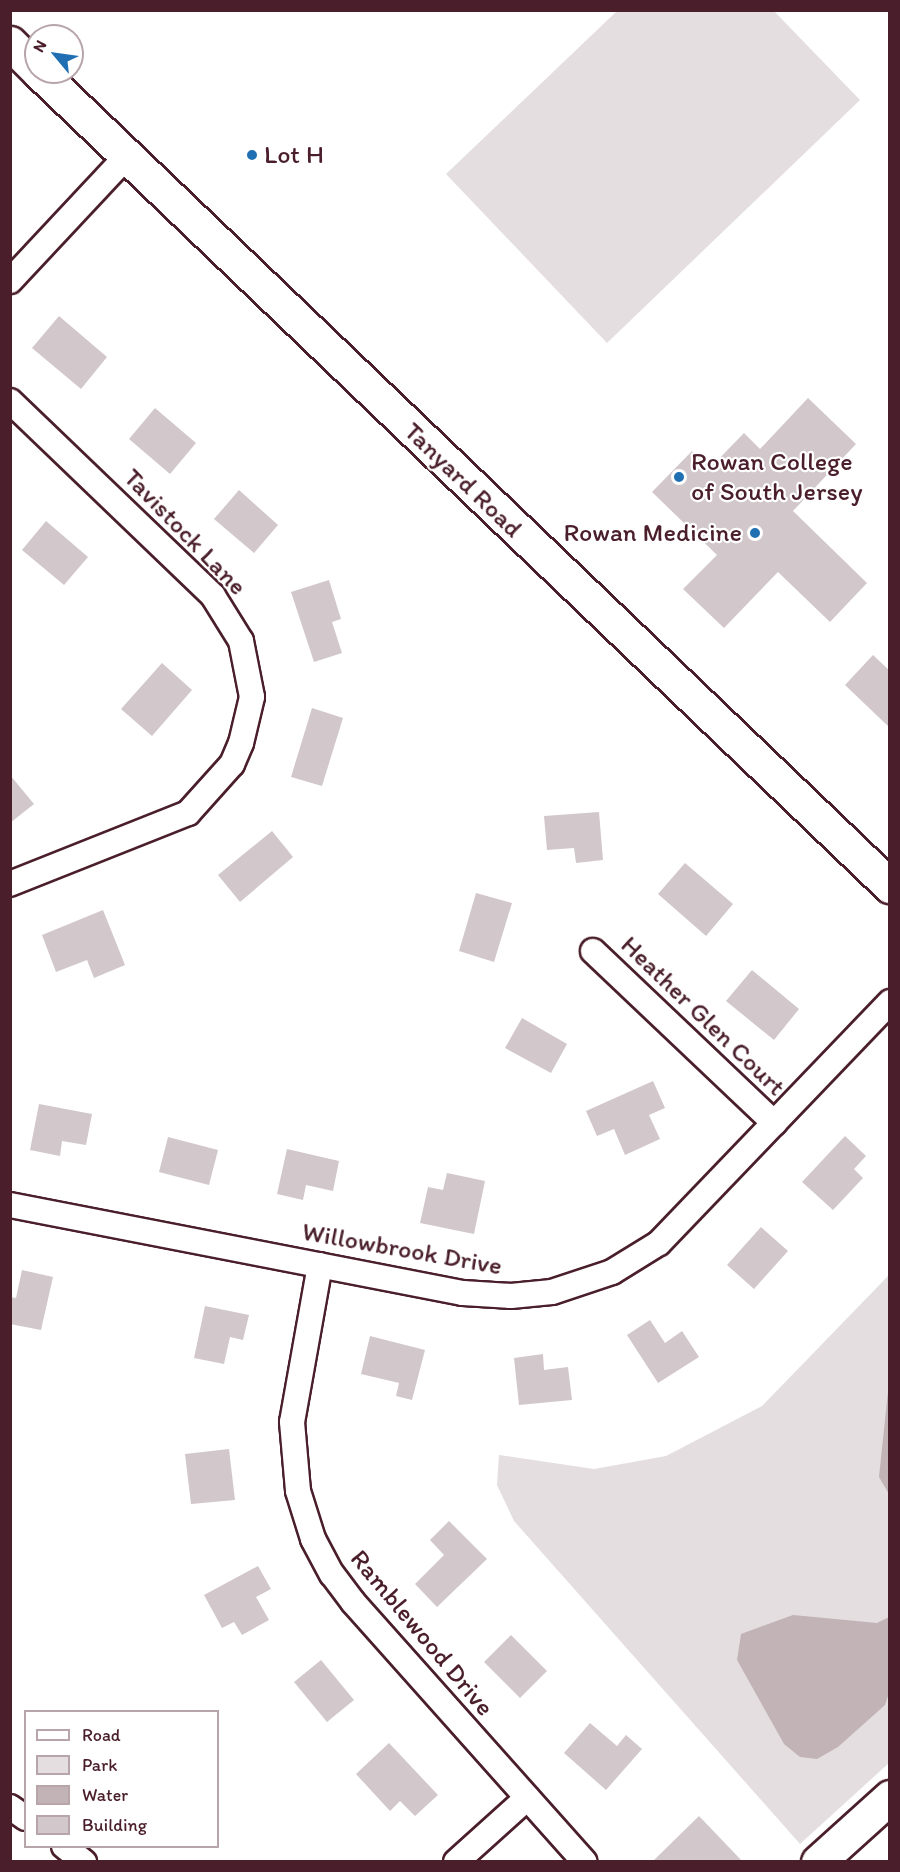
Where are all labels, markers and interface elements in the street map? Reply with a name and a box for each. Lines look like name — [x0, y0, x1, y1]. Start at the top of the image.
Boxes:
north arrow — [24, 24, 84, 84]
text: N — [29, 37, 50, 55]
place label: Lot H — [264, 139, 324, 171]
marker: Lot H — [245, 148, 259, 162]
street label: Tanyard Road — [398, 416, 528, 544]
place label: Rowan College of South Jersey — [691, 446, 863, 508]
street label: Tavistock Lane — [117, 462, 253, 602]
marker: Rowan College of South Jersey — [672, 470, 686, 484]
place label: Rowan Medicine — [564, 517, 742, 549]
marker: Rowan Medicine — [746, 524, 764, 542]
street label: Heather Glen Court — [614, 930, 792, 1102]
street label: Willowbrook Drive — [300, 1216, 504, 1282]
street label: Ramblewood Drive — [344, 1544, 500, 1722]
legend — [24, 1710, 219, 1848]
text: Road — [82, 1724, 121, 1746]
text: Park — [82, 1754, 117, 1776]
text: Water — [82, 1784, 128, 1806]
text: Building — [82, 1814, 147, 1836]

